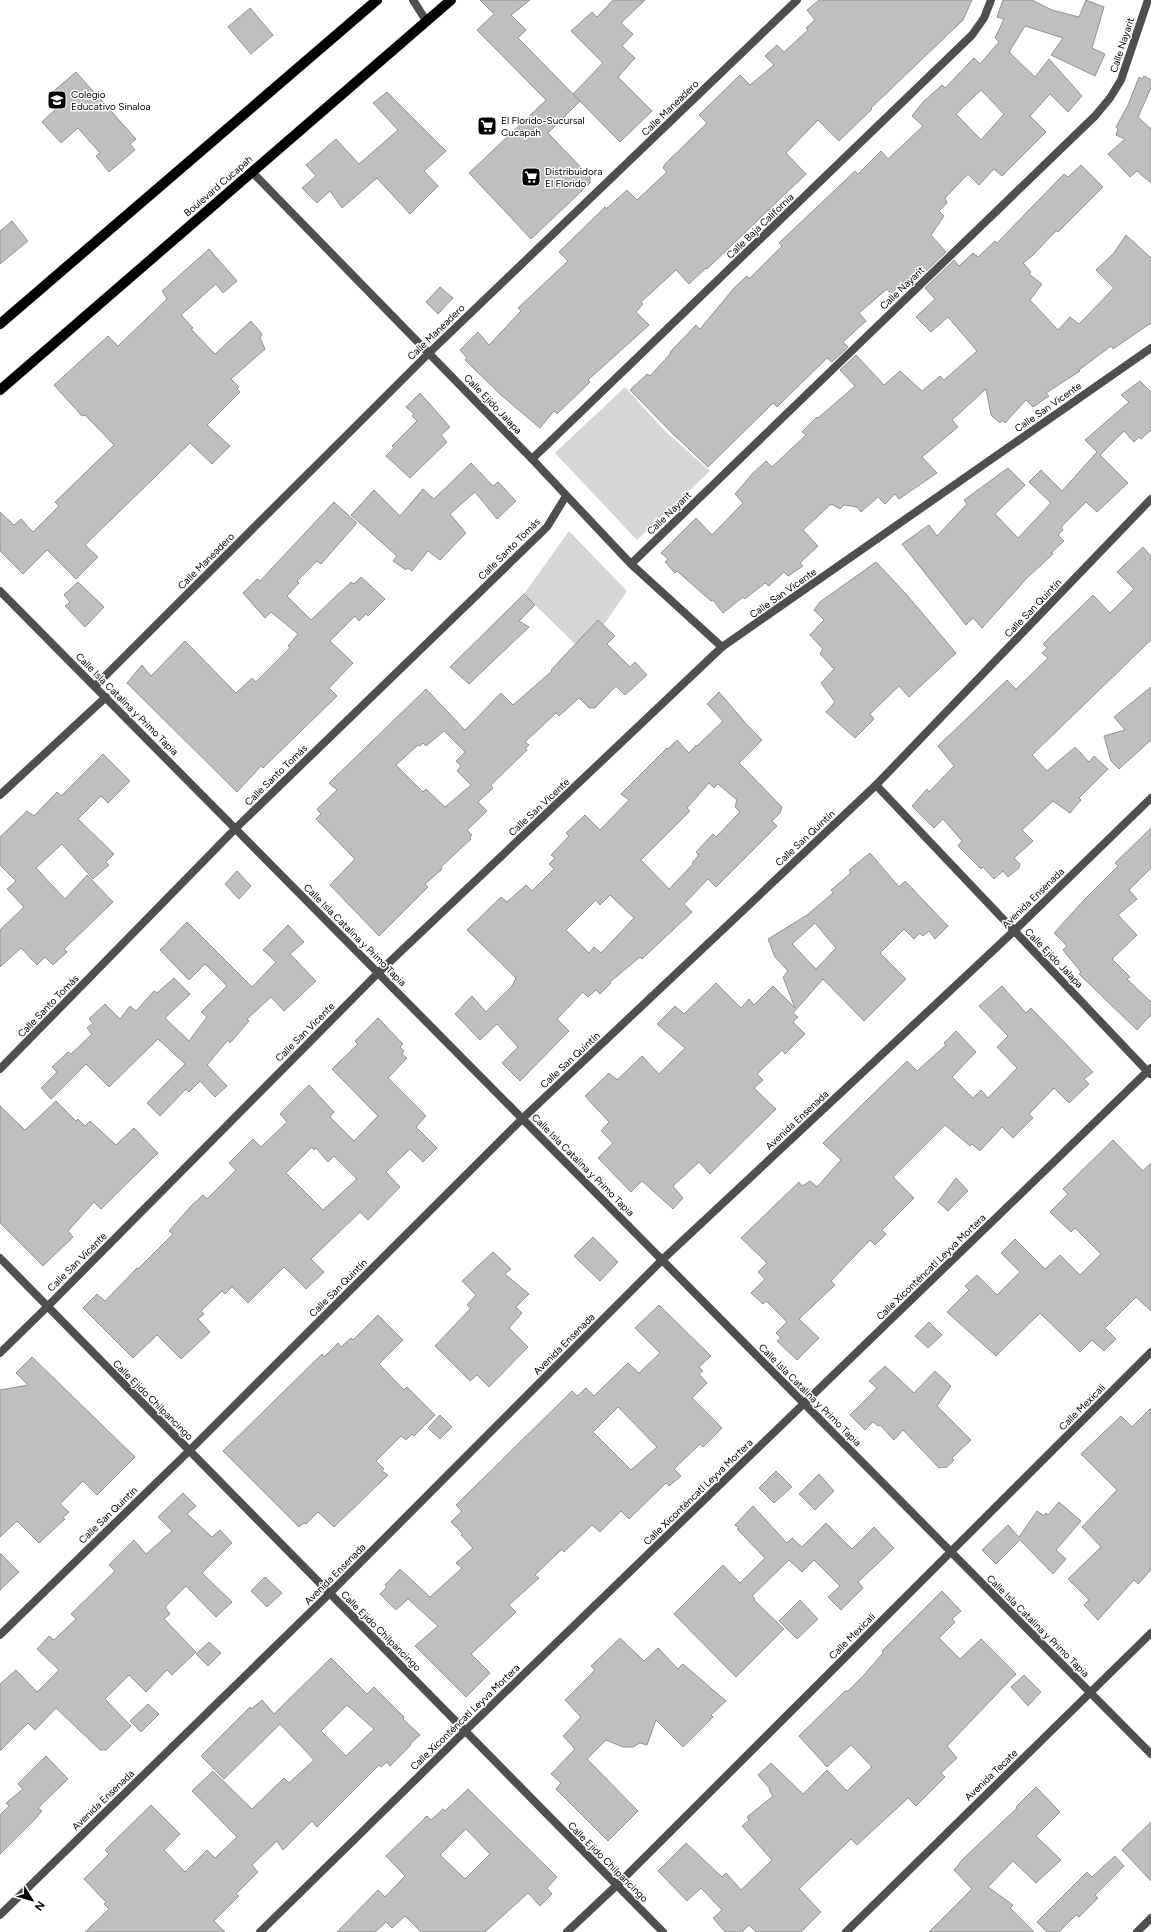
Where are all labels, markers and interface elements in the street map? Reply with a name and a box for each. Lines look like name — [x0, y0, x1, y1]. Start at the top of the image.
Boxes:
street label: Calle Nayarit — [1107, 16, 1137, 74]
street label: Calle Maneadero — [639, 77, 702, 139]
place label: Colegio Educativo Sinaloa — [71, 88, 151, 113]
school or university icon: Colegio Educativo Sinaloa — [46, 89, 68, 111]
place label: El Florido-Sucursal Cucapah — [501, 114, 585, 139]
supermarket icon: El Florido-Sucursal Cucapah — [476, 115, 498, 137]
street label: Boulevard Cucapah — [181, 152, 255, 219]
place label: Distribuidora El Florido — [545, 165, 602, 190]
supermarket icon: Distribuidora El Florido — [520, 166, 542, 188]
street label: Calle Baja California — [724, 190, 796, 262]
street label: Calle Nayarit — [877, 263, 927, 313]
street label: Calle Maneadero — [405, 301, 468, 363]
street label: Calle Ejido Jalapa — [461, 371, 525, 437]
street label: Calle San Vicente — [1012, 379, 1084, 435]
street label: Calle Nayarit — [644, 488, 694, 538]
street label: Calle Santo Tomás — [475, 515, 543, 583]
street label: Calle Maneadero — [175, 530, 237, 592]
street label: Calle San Vicente — [747, 565, 819, 621]
street label: Calle San Quintín — [1002, 576, 1065, 640]
street label: Calle Isla Catalina y Primo Tapia — [73, 650, 181, 758]
street label: Calle Santo Tomás — [242, 741, 310, 808]
street label: Calle San Vicente — [506, 775, 573, 839]
street label: Calle San Quintín — [772, 807, 838, 869]
street label: Avenida Ensenada — [999, 865, 1067, 931]
street label: Calle Isla Catalina y Primo Tapia — [301, 881, 409, 989]
street label: Calle Ejido Jalapa — [1022, 925, 1086, 991]
street label: Calle Santo Tomás — [15, 972, 82, 1040]
street label: Calle San Vicente — [273, 999, 338, 1064]
street label: Calle San Quintín — [537, 1029, 603, 1091]
street label: Avenida Ensenada — [763, 1087, 831, 1153]
street label: Calle Isla Catalina y Primo Tapia — [529, 1111, 637, 1219]
street label: Calle Xiconténcatl Leyva Mortera — [873, 1211, 989, 1323]
street label: Calle San Vicente — [45, 1229, 110, 1294]
street label: Calle San Quintín — [306, 1256, 370, 1320]
street label: Avenida Ensenada — [530, 1310, 598, 1378]
street label: Calle Isla Catalina y Primo Tapia — [756, 1341, 864, 1449]
street label: Calle Ejido Chilpancingo — [110, 1357, 196, 1443]
street label: Calle Mexicali — [1056, 1381, 1108, 1433]
street label: Calle Xiconténcatl Leyva Mortera — [640, 1436, 756, 1548]
street label: Calle San Quintín — [76, 1483, 140, 1546]
street label: Avenida Ensenada — [301, 1540, 369, 1608]
street label: Calle Isla Catalina y Primo Tapia — [984, 1572, 1092, 1680]
street label: Calle Ejido Chilpancingo — [338, 1588, 424, 1674]
street label: Calle Mexicali — [826, 1610, 878, 1662]
street label: Calle Xiconténcatl Leyva Mortera — [407, 1661, 523, 1773]
street label: Avenida Tecate — [962, 1746, 1021, 1804]
street label: Avenida Ensenada — [69, 1767, 137, 1833]
street label: Calle Ejido Chilpancingo — [565, 1819, 651, 1905]
north arrow — [12, 1880, 52, 1920]
text: N — [32, 1898, 47, 1913]

